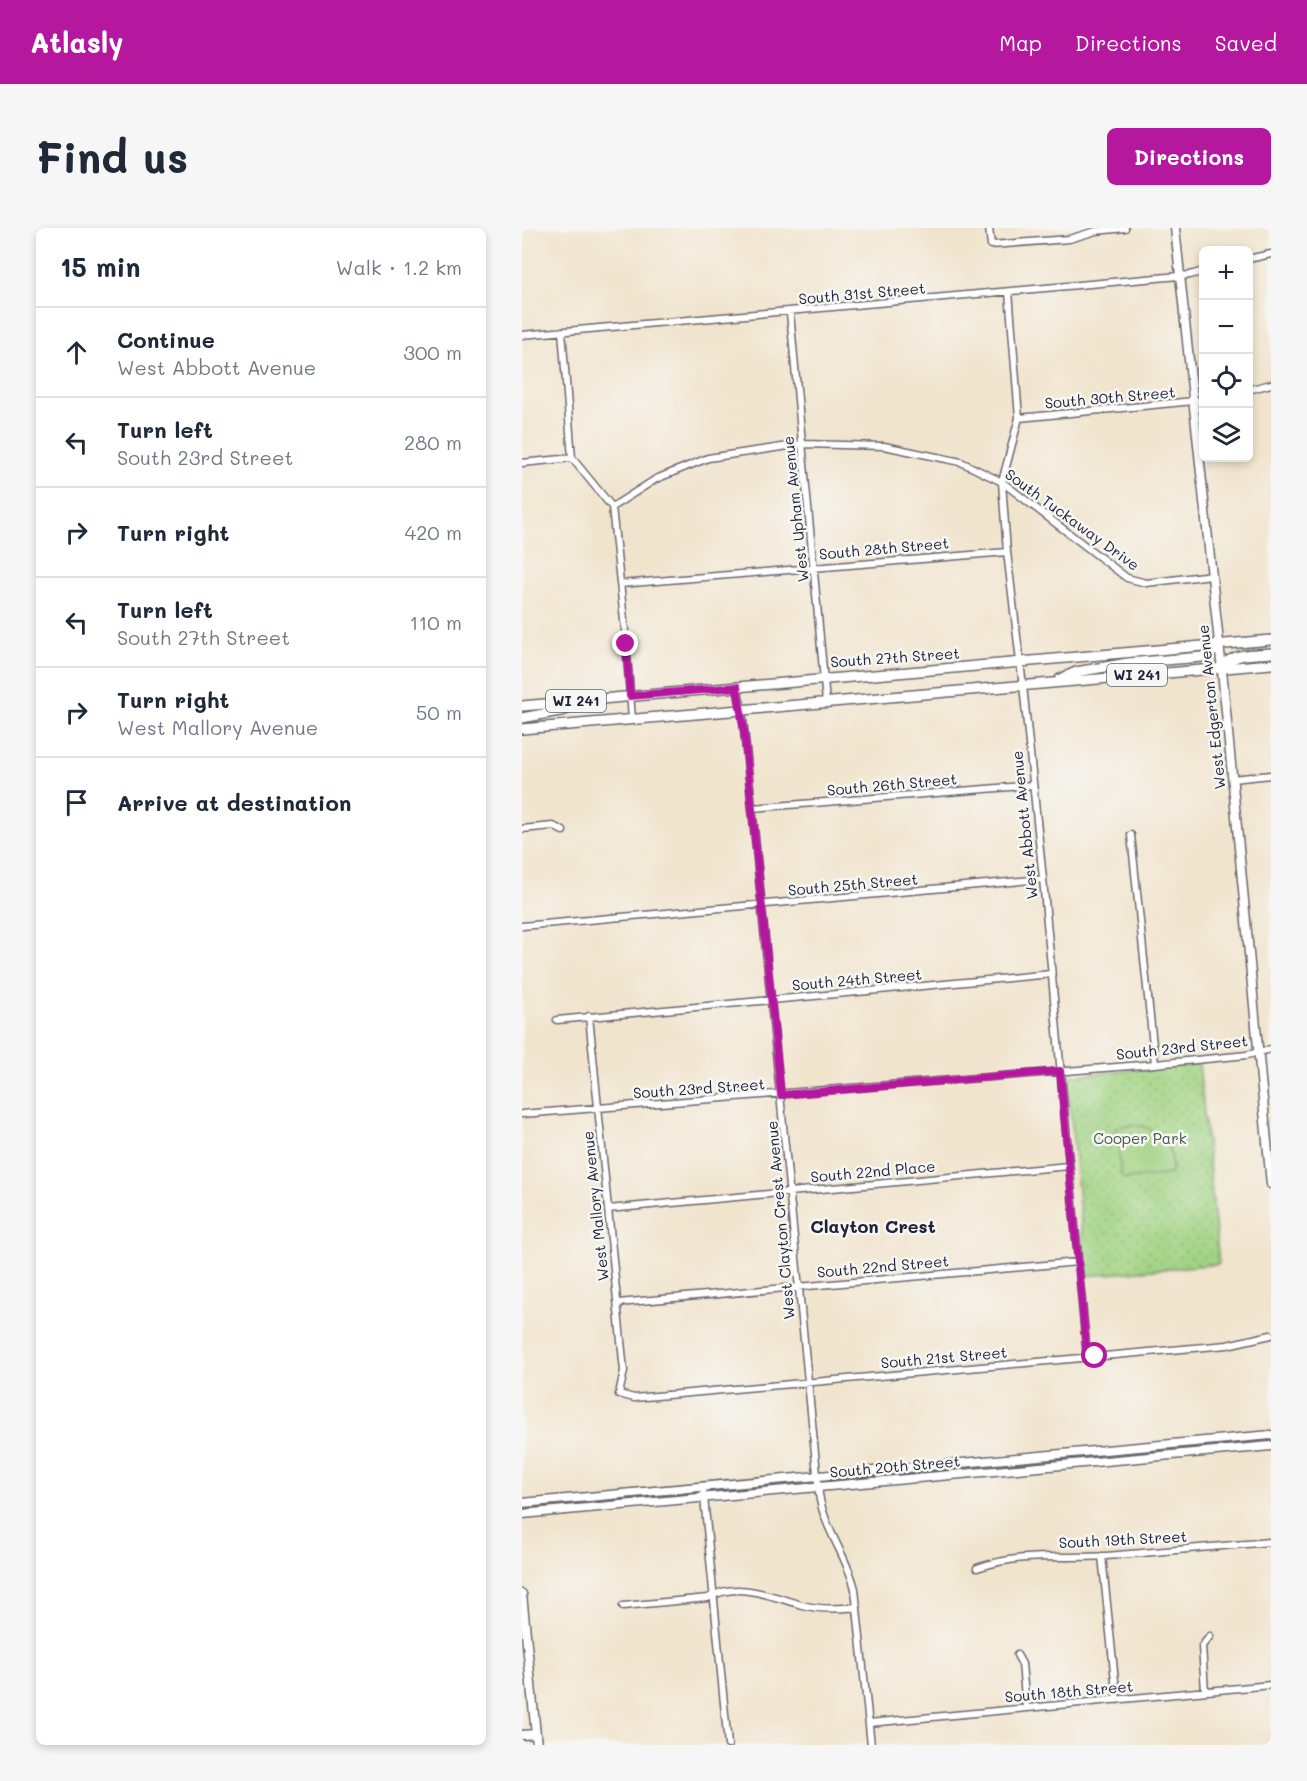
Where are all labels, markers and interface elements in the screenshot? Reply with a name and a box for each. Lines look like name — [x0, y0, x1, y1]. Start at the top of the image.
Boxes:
text: Atlasly — [30, 24, 124, 60]
text: Map — [999, 29, 1042, 56]
text: Directions — [1075, 29, 1182, 56]
text: Saved — [1215, 29, 1277, 56]
button: Directions — [1107, 128, 1271, 185]
text: Find us — [36, 129, 188, 184]
map controls — [1199, 246, 1253, 462]
button: + — [1199, 246, 1253, 300]
text: 15 min — [60, 250, 140, 284]
text: Walk · 1.2 km — [336, 254, 462, 280]
street label: South 31st Street — [798, 277, 926, 309]
button: − — [1199, 300, 1253, 354]
text: Continue — [117, 325, 215, 354]
icon: ahead — [60, 336, 93, 369]
text: 300 m — [403, 339, 462, 365]
text: West Abbott Avenue — [117, 354, 316, 380]
button: locate — [1199, 354, 1253, 408]
street label: South 30th Street — [1044, 381, 1176, 413]
button: layers — [1199, 408, 1253, 462]
text: Turn left — [117, 415, 213, 444]
icon: left — [60, 426, 93, 459]
text: 280 m — [404, 429, 462, 455]
street label: West Upham Avenue — [777, 435, 813, 583]
text: South 23rd Street — [117, 444, 293, 470]
street label: South Tuckaway Drive — [1001, 464, 1144, 575]
icon: right — [60, 516, 93, 549]
text: Turn right — [117, 518, 229, 547]
text: 420 m — [404, 519, 462, 545]
street label: South 28th Street — [818, 532, 950, 564]
text: Turn left — [117, 595, 213, 624]
icon: left — [60, 606, 93, 639]
text: 110 m — [409, 609, 462, 635]
text: South 27th Street — [117, 624, 290, 650]
street label: West Edgerton Avenue — [1192, 624, 1230, 790]
route end — [612, 630, 638, 656]
street label: South 27th Street — [830, 643, 960, 672]
road number: WI 241 — [1107, 664, 1167, 686]
text: Turn right — [117, 685, 229, 714]
road number: WI 241 — [546, 690, 606, 712]
icon: right — [60, 696, 93, 729]
text: 50 m — [416, 699, 462, 725]
text: West Mallory Avenue — [117, 714, 318, 740]
street label: West Abbott Avenue — [1006, 750, 1042, 900]
street label: South 26th Street — [826, 768, 958, 800]
icon: arrive — [60, 786, 93, 819]
text: Arrive at destination — [117, 788, 352, 817]
street label: South 25th Street — [787, 868, 919, 900]
street label: South 24th Street — [791, 963, 923, 995]
street label: South 23rd Street — [1115, 1030, 1249, 1064]
street label: South 23rd Street — [632, 1073, 766, 1103]
street label: West Clayton Crest Avenue — [761, 1120, 799, 1320]
park label: Cooper Park — [1093, 1128, 1187, 1148]
street label: West Mallory Avenue — [577, 1130, 613, 1282]
street label: South 22nd Place — [810, 1156, 936, 1186]
district label: Clayton Crest — [810, 1214, 936, 1238]
street label: South 22nd Street — [816, 1250, 950, 1282]
street label: South 21st Street — [880, 1342, 1008, 1372]
route start — [1081, 1342, 1107, 1368]
street label: South 20th Street — [829, 1450, 961, 1482]
street label: South 19th Street — [1058, 1526, 1188, 1552]
street label: South 18th Street — [1004, 1675, 1134, 1707]

